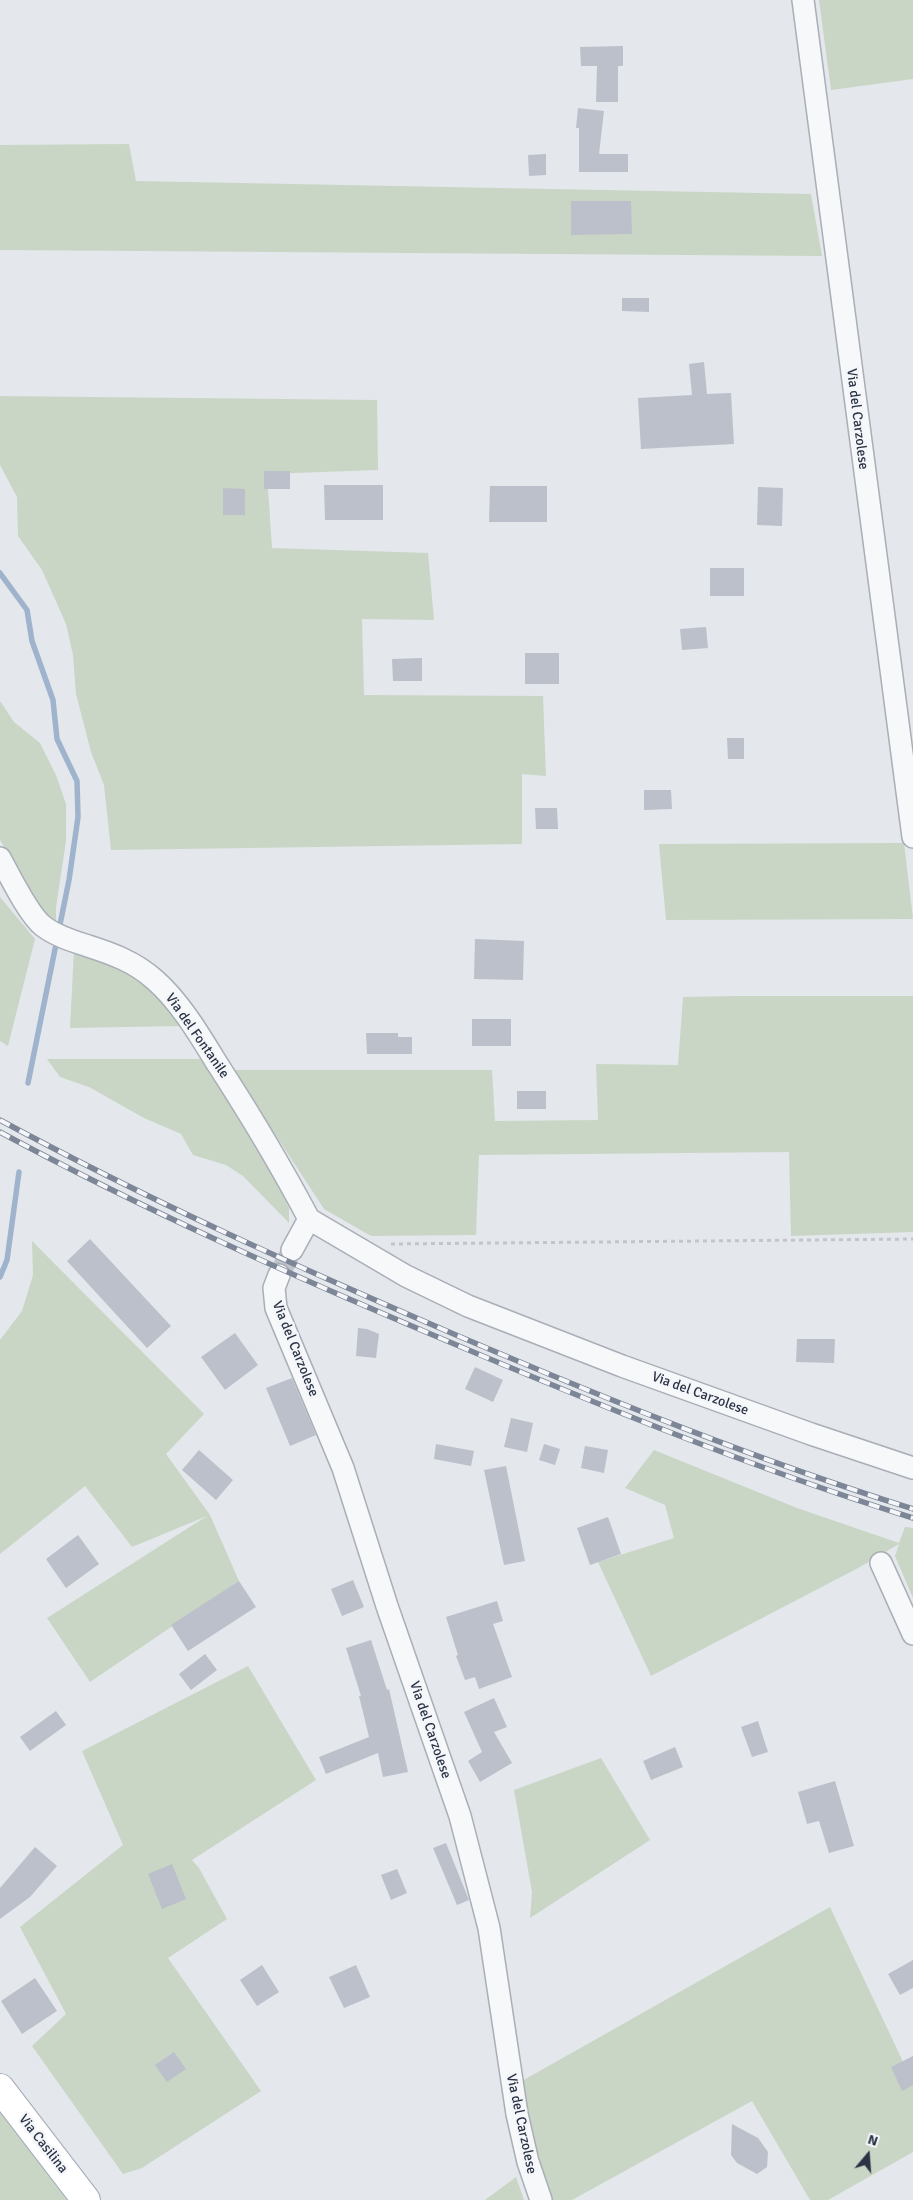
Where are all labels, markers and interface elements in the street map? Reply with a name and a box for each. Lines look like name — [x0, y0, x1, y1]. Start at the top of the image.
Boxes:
street label: Via del Carzolese — [842, 367, 872, 471]
street label: Via del Fontanile — [161, 990, 233, 1082]
street label: Via del Carzolese — [268, 1299, 322, 1399]
street label: Via del Carzolese — [649, 1369, 751, 1419]
street label: Via del Carzolese — [405, 1679, 455, 1781]
street label: Via del Carzolese — [502, 2072, 540, 2176]
street label: Via Casilina — [15, 2111, 71, 2177]
north arrow — [843, 2130, 893, 2180]
text: N — [866, 2131, 880, 2150]

